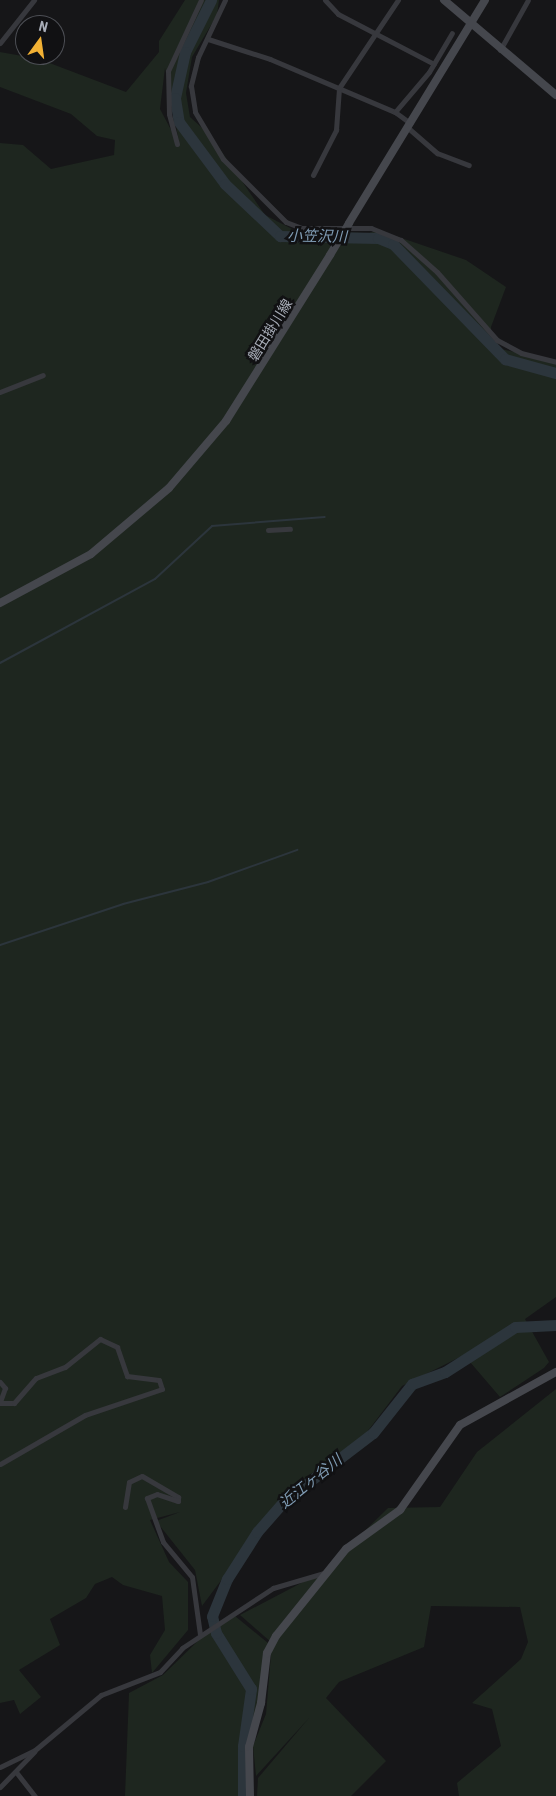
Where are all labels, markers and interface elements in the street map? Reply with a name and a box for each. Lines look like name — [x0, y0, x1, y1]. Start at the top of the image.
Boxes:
north arrow — [15, 15, 65, 65]
text: N — [37, 18, 49, 35]
water label: 小笠沢川 — [287, 227, 347, 247]
street label: 磐田掛川線 — [244, 296, 296, 364]
water label: 近江ヶ谷川 — [276, 1451, 346, 1513]

